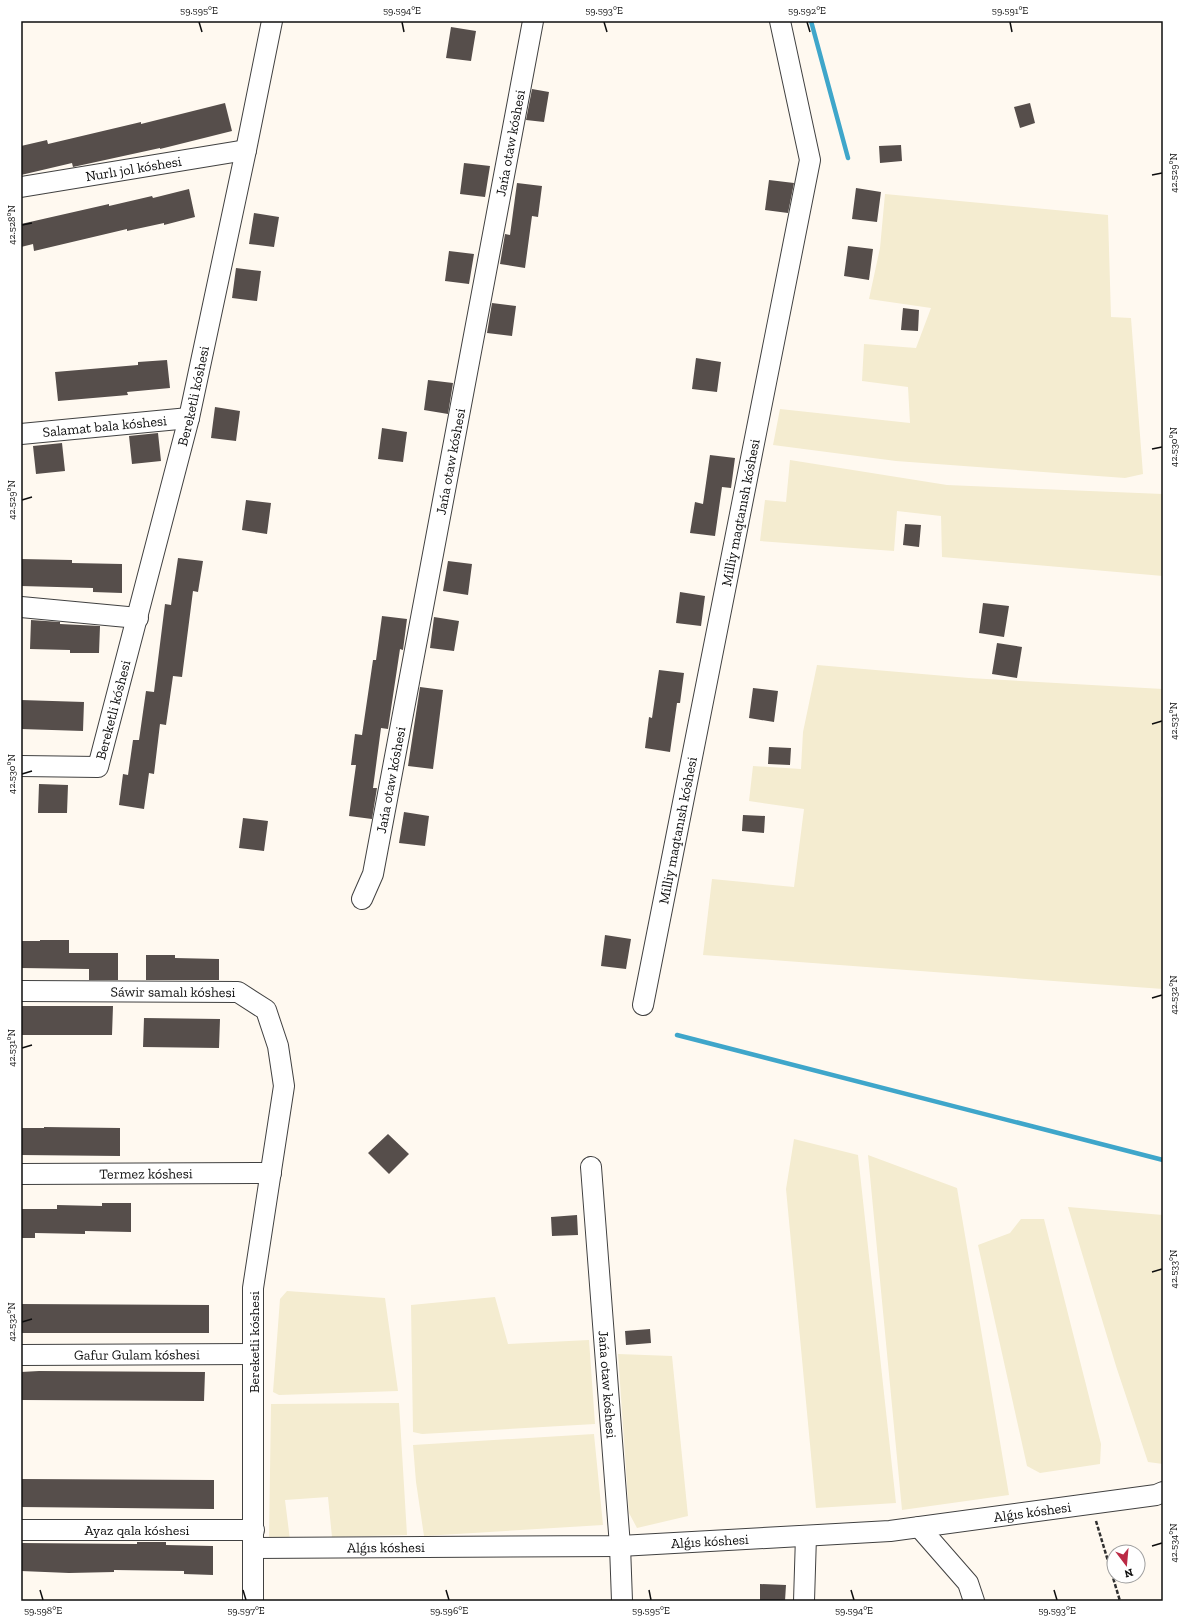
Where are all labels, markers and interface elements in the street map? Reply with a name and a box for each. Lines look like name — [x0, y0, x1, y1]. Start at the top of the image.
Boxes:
text: 59.595°E — [180, 5, 218, 17]
text: 59.594°E — [383, 5, 421, 17]
text: 59.593°E — [585, 5, 623, 17]
text: 59.592°E — [788, 5, 826, 17]
text: 59.591°E — [992, 5, 1028, 17]
street label: Jańa otaw kóshesi — [492, 88, 528, 198]
street label: Nurlı jol kóshesi — [84, 152, 183, 185]
text: 42.529°N — [1168, 153, 1180, 193]
text: 42.528°N — [6, 205, 18, 245]
street label: Bereketli kóshesi — [174, 344, 213, 448]
street label: Jańa otaw kóshesi — [432, 407, 469, 516]
street label: Salamat bala kóshesi — [42, 412, 168, 440]
text: 42.530°N — [1168, 427, 1180, 467]
street label: Milliy maqtanısh kóshesi — [717, 437, 763, 588]
text: 42.529°N — [6, 480, 18, 520]
street label: Bereketli kóshesi — [92, 658, 134, 761]
text: 42.531°N — [1168, 702, 1180, 740]
street label: Jańa otaw kóshesi — [372, 725, 409, 835]
text: 42.530°N — [6, 754, 18, 794]
street label: Milliy maqtanısh kóshesi — [655, 755, 700, 905]
text: 42.532°N — [1168, 975, 1180, 1015]
street label: Sáwir samalı kóshesi — [110, 983, 236, 1000]
text: 42.531°N — [6, 1029, 18, 1067]
street label: Termez kóshesi — [99, 1165, 193, 1182]
text: 42.533°N — [1168, 1249, 1180, 1288]
street label: Bereketli kóshesi — [246, 1291, 263, 1393]
text: 42.532°N — [6, 1302, 18, 1342]
street label: Jańa otaw kóshesi — [595, 1330, 620, 1439]
street label: Gafur Gulam kóshesi — [74, 1346, 200, 1363]
street label: Alǵıs kóshesi — [993, 1498, 1072, 1525]
street label: Ayaz qala kóshesi — [85, 1522, 190, 1539]
text: 42.534°N — [1168, 1523, 1180, 1563]
street label: Alǵıs kóshesi — [670, 1530, 749, 1552]
street label: Alǵıs kóshesi — [347, 1539, 425, 1556]
north arrow — [1106, 1544, 1146, 1584]
text: N — [1122, 1566, 1134, 1581]
text: 59.598°E — [24, 1605, 62, 1617]
text: 59.597°E — [227, 1605, 265, 1617]
text: 59.596°E — [430, 1605, 468, 1617]
text: 59.595°E — [632, 1605, 670, 1617]
text: 59.594°E — [835, 1605, 873, 1617]
text: 59.593°E — [1038, 1605, 1076, 1617]

